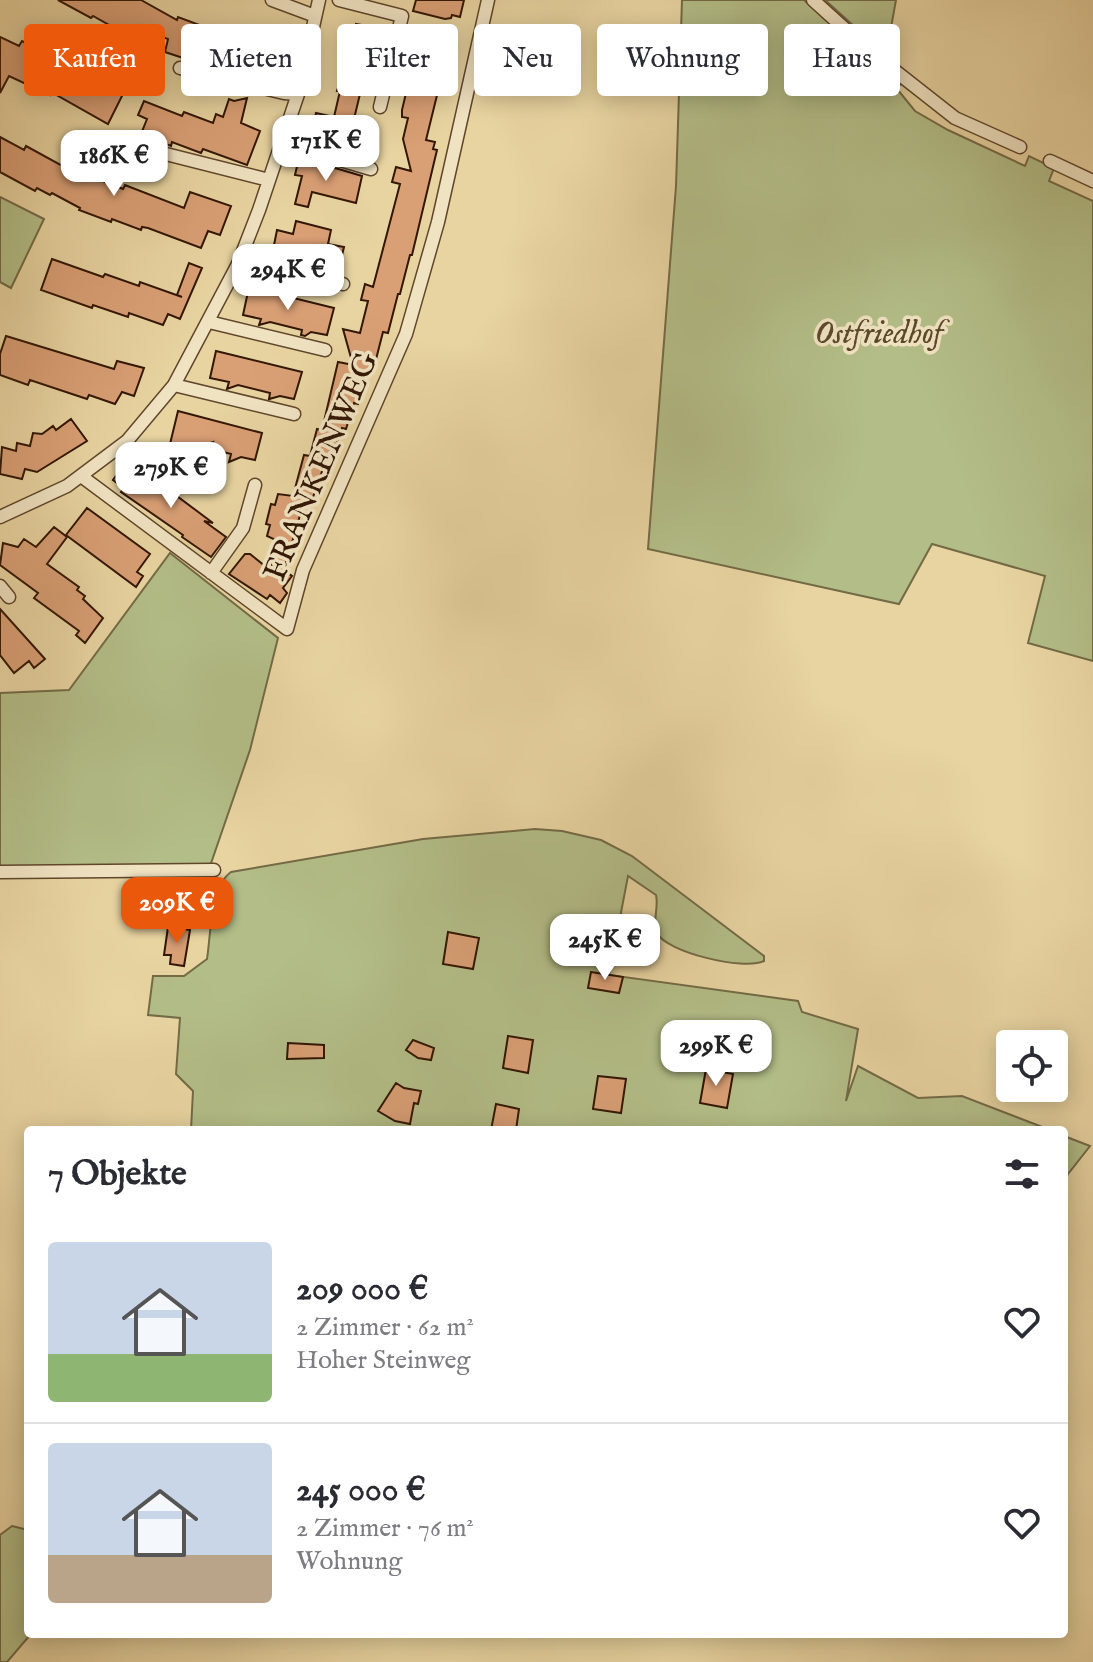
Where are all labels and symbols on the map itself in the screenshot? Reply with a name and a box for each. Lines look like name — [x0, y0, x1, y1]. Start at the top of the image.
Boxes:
pin: 171K € — [261, 115, 391, 183]
pin: 186K € — [49, 130, 179, 198]
pin: 294K € — [223, 244, 353, 312]
park label: Ostfriedhof — [815, 314, 951, 355]
street label: FRANKENWEG — [255, 346, 389, 588]
pin: 279K € — [106, 442, 236, 510]
pin: 209K € — [112, 877, 242, 945]
pin: 245K € — [540, 914, 670, 982]
pin: 299K € — [651, 1020, 781, 1088]

